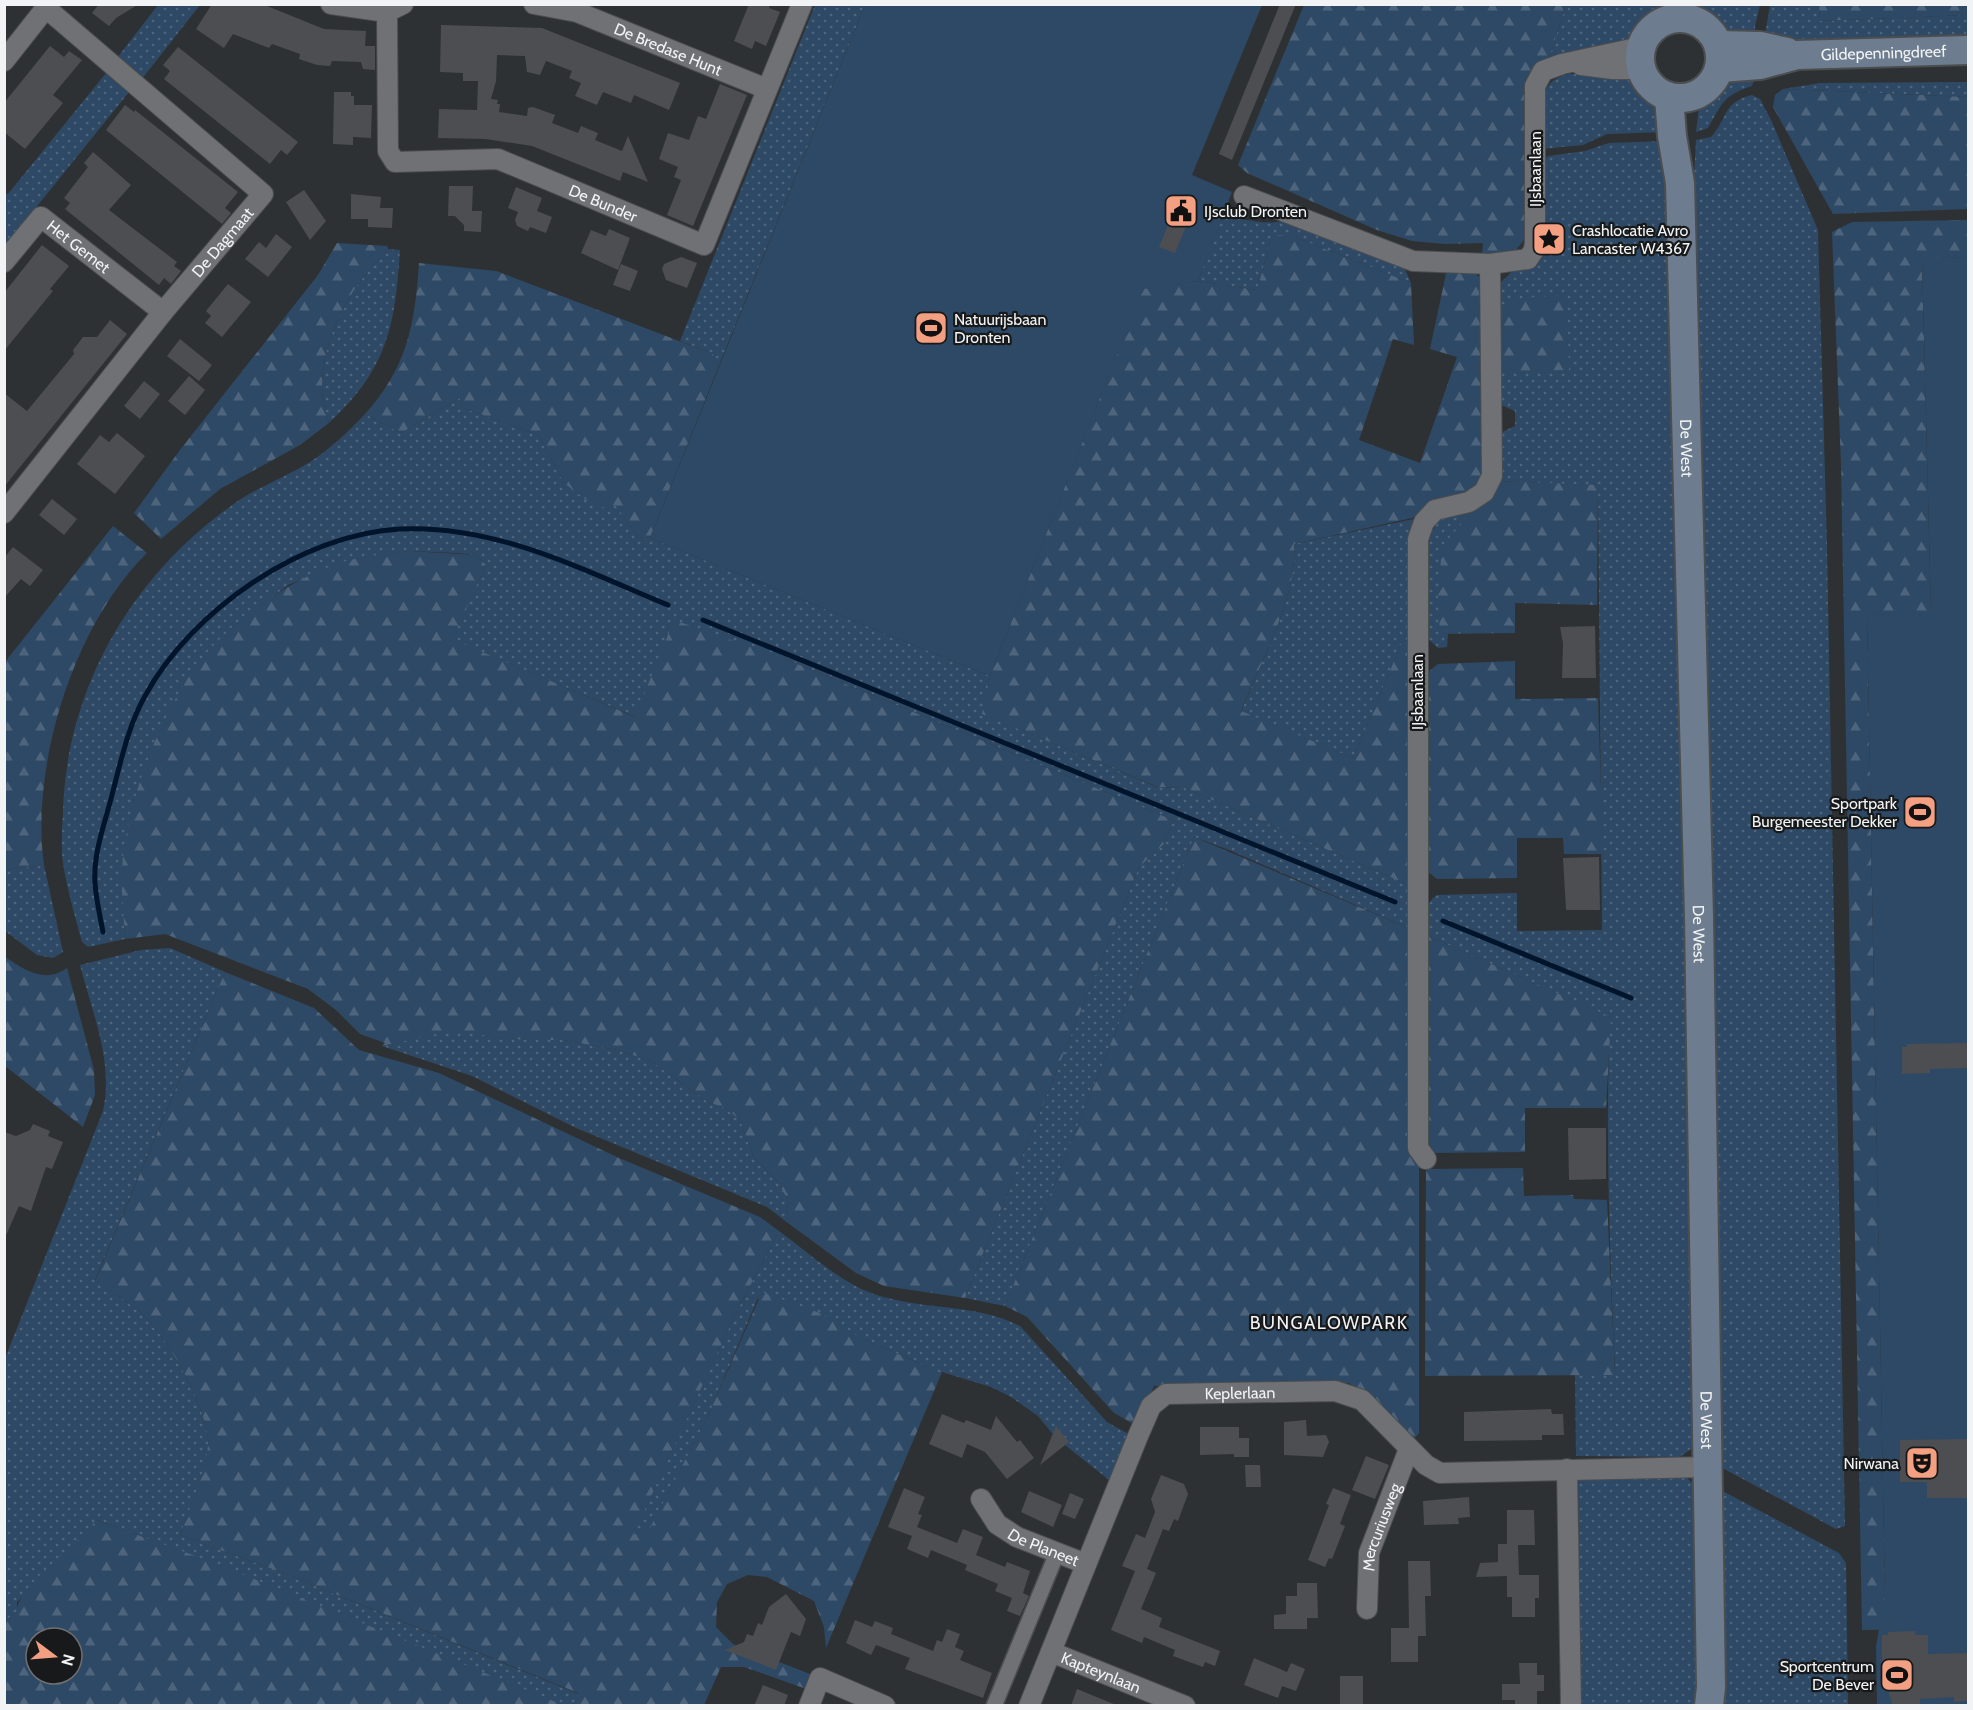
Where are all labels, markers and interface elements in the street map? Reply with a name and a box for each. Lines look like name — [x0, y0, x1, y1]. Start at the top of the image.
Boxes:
street label: De Bredase Hunt — [611, 19, 725, 79]
street label: Gildepenningdreef — [1820, 41, 1947, 64]
street label: IJsbaanlaan — [1526, 131, 1545, 207]
street label: De Bunder — [566, 180, 641, 226]
public building icon: IJsclub Dronten — [1163, 193, 1199, 229]
place label: IJsclub Dronten — [1204, 202, 1307, 221]
street label: De Dagmaat — [188, 203, 257, 281]
street label: Het Gemet — [43, 216, 114, 277]
place icon: Crashlocatie Avro Lancaster W4367 — [1531, 221, 1567, 257]
place label: Crashlocatie Avro Lancaster W4367 — [1572, 221, 1690, 258]
sports icon: Natuurijsbaan Dronten — [913, 310, 949, 346]
place label: Natuurijsbaan Dronten — [954, 310, 1046, 347]
street label: De West — [1677, 419, 1697, 478]
street label: IJsbaanlaan — [1408, 654, 1427, 730]
place label: Sportpark Burgemeester Dekker — [1752, 794, 1898, 831]
sports icon: Sportpark Burgemeester Dekker — [1902, 794, 1938, 830]
street label: De West — [1689, 905, 1709, 964]
district label: BUNGALOWPARK — [1250, 1312, 1408, 1334]
street label: Keplerlaan — [1204, 1383, 1275, 1403]
street label: De West — [1697, 1391, 1717, 1450]
theatre icon: Nirwana — [1904, 1445, 1940, 1481]
place label: Nirwana — [1844, 1454, 1899, 1473]
street label: Mercuriusweg — [1359, 1479, 1405, 1572]
street label: De Planeet — [1004, 1524, 1082, 1570]
north arrow — [24, 1626, 84, 1686]
street label: Kapteynlaan — [1058, 1648, 1144, 1697]
text: N — [57, 1652, 79, 1668]
place label: Sportcentrum De Bever — [1780, 1657, 1875, 1694]
sports icon: Sportcentrum De Bever — [1879, 1657, 1915, 1693]

